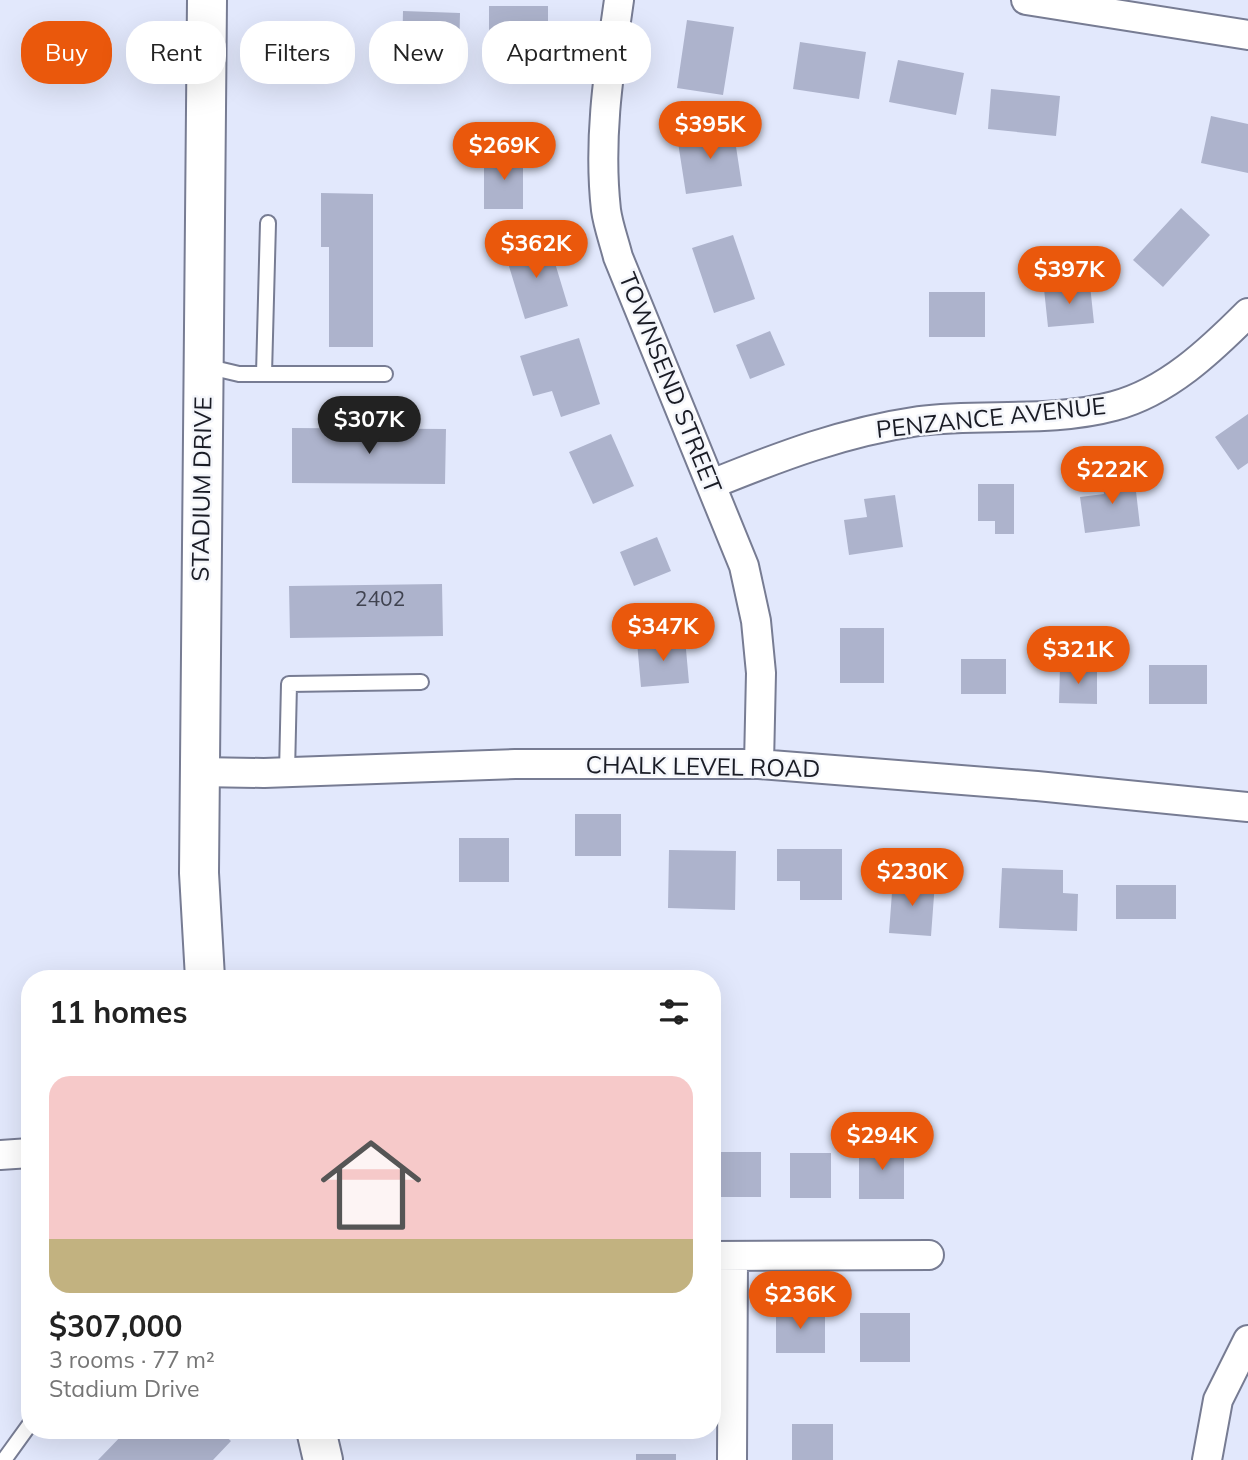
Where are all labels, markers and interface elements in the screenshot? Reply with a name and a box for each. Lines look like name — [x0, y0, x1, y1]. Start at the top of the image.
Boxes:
chip: Buy — [21, 21, 112, 84]
chip: Rent — [126, 21, 226, 84]
chip: Filters — [240, 21, 355, 84]
chip: New — [369, 21, 468, 84]
chip: Apartment — [482, 21, 651, 84]
pin: $395K — [661, 102, 759, 161]
text: $395K — [675, 109, 745, 138]
pin: $269K — [455, 122, 553, 182]
text: $269K — [469, 130, 539, 159]
pin: $362K — [487, 220, 585, 280]
text: $362K — [501, 228, 571, 257]
pin: $397K — [1020, 246, 1118, 306]
text: $397K — [1034, 254, 1104, 283]
street label: TOWNSEND STREET — [613, 268, 729, 498]
street label: PENZANCE AVENUE — [875, 390, 1107, 444]
street label: STADIUM DRIVE — [184, 396, 218, 582]
pin: $307K — [320, 396, 418, 456]
text: $307K — [334, 404, 404, 433]
pin: $222K — [1063, 447, 1161, 506]
text: $222K — [1077, 454, 1147, 483]
house number: 2402 — [355, 585, 405, 611]
pin: $347K — [614, 604, 712, 663]
text: $347K — [628, 611, 698, 640]
pin: $321K — [1029, 626, 1127, 686]
text: $321K — [1043, 634, 1113, 663]
street label: CHALK LEVEL ROAD — [586, 749, 821, 783]
pin: $230K — [863, 848, 961, 908]
text: $230K — [877, 856, 947, 885]
text: 11 homes — [49, 993, 188, 1031]
icon: filters — [655, 993, 693, 1031]
pin: $294K — [833, 1112, 931, 1172]
text: $294K — [847, 1120, 917, 1149]
icon: home — [308, 1122, 434, 1248]
pin: $236K — [751, 1272, 849, 1331]
text: $236K — [765, 1279, 835, 1308]
text: $307,000 — [49, 1307, 182, 1345]
text: 3 rooms · 77 m² — [49, 1345, 215, 1374]
text: Stadium Drive — [49, 1374, 199, 1403]

